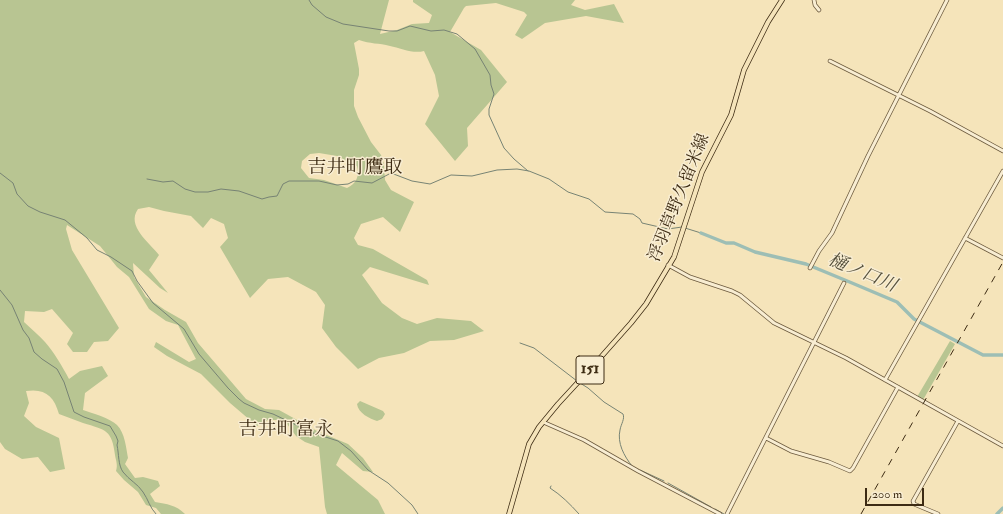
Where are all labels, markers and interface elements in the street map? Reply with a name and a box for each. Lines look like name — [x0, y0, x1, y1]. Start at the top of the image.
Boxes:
street label: 浮羽草野久留米線 — [645, 131, 715, 265]
district label: 吉井町鷹取 — [308, 158, 402, 180]
water label: 樋ノ口川 — [825, 250, 899, 298]
road number: 151 — [576, 356, 604, 384]
district label: 吉井町富永 — [239, 420, 333, 442]
scale bar — [867, 480, 926, 506]
text: 200 m — [872, 487, 902, 502]

